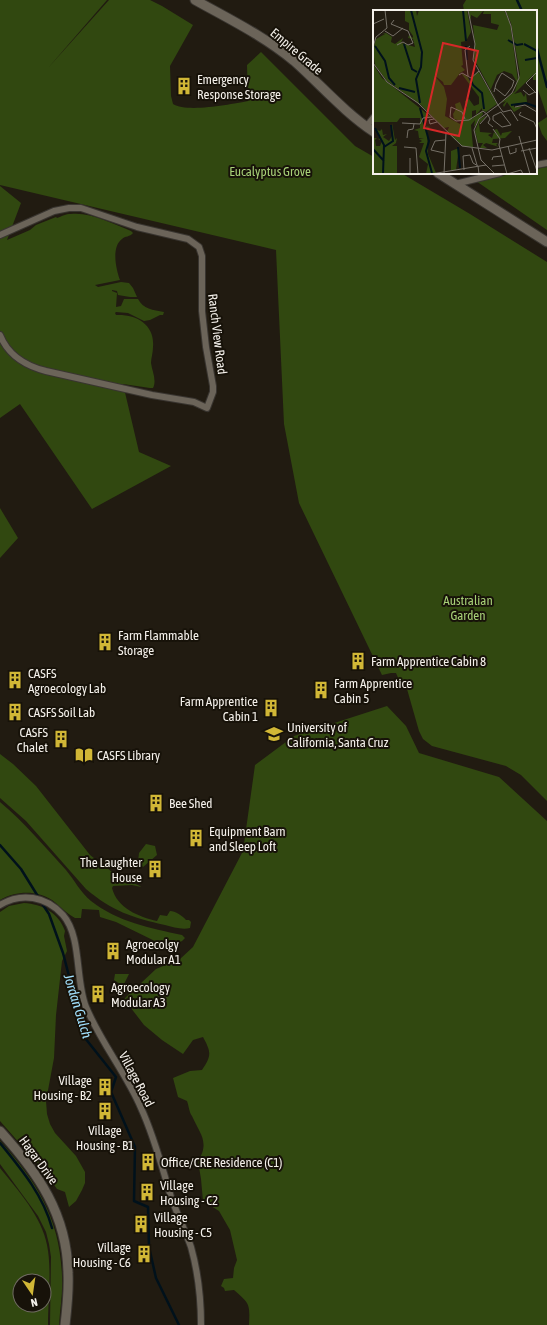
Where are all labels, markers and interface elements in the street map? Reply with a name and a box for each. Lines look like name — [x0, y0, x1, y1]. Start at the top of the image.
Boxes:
inset map — [373, 10, 537, 174]
street label: Empire Grade — [267, 25, 326, 78]
place label: Emergency Response Storage — [197, 72, 281, 102]
building icon: Emergency Response Storage — [174, 76, 194, 96]
park label: Eucalyptus Grove — [229, 164, 311, 179]
street label: Ranch View Road — [205, 293, 230, 375]
park label: Australian Garden — [443, 593, 493, 623]
place label: Farm Flammable Storage — [118, 628, 199, 658]
building icon: Farm Flammable Storage — [95, 632, 115, 652]
building icon: Farm Apprentice Cabin 8 — [348, 651, 368, 671]
place label: Farm Apprentice Cabin 8 — [371, 654, 486, 669]
place label: CASFS Agroecology Lab — [28, 666, 106, 696]
building icon: CASFS Agroecology Lab — [5, 670, 25, 690]
place label: Farm Apprentice Cabin 5 — [334, 676, 412, 706]
building icon: Farm Apprentice Cabin 5 — [311, 680, 331, 700]
place label: Farm Apprentice Cabin 1 — [180, 694, 258, 724]
building icon: Farm Apprentice Cabin 1 — [261, 698, 281, 718]
building icon: CASFS Soil Lab — [5, 702, 25, 722]
place label: CASFS Soil Lab — [28, 705, 95, 720]
place label: University of California, Santa Cruz — [287, 720, 389, 750]
school or university icon: University of California, Santa Cruz — [264, 724, 284, 744]
place label: CASFS Chalet — [17, 725, 49, 755]
building icon: CASFS Chalet — [51, 729, 71, 749]
library icon: CASFS Library — [74, 745, 94, 765]
place label: CASFS Library — [97, 748, 161, 763]
building icon: Bee Shed — [146, 793, 166, 813]
place label: Bee Shed — [169, 796, 212, 811]
place label: Equipment Barn and Sleep Loft — [209, 824, 286, 854]
building icon: Equipment Barn and Sleep Loft — [186, 828, 206, 848]
place label: The Laughter House — [80, 855, 142, 885]
building icon: The Laughter House — [145, 859, 165, 879]
place label: Agroecolgy Modular A1 — [126, 937, 181, 967]
building icon: Agroecolgy Modular A1 — [103, 941, 123, 961]
water label: Jordan Gulch — [60, 971, 95, 1040]
place label: Agroecology Modular A3 — [111, 980, 171, 1010]
building icon: Agroecology Modular A3 — [88, 984, 108, 1004]
street label: Village Road — [116, 1049, 157, 1109]
place label: Village Housing - B2 — [33, 1073, 92, 1103]
building icon: Village Housing - B2 — [95, 1077, 115, 1097]
building icon: Village Housing - B1 — [95, 1101, 115, 1121]
place label: Village Housing - B1 — [76, 1123, 134, 1153]
street label: Hagar Drive — [16, 1133, 61, 1187]
building icon: Office/CRE Residence (C1) — [138, 1152, 158, 1172]
place label: Office/CRE Residence (C1) — [161, 1155, 282, 1170]
place label: Village Housing - C2 — [160, 1178, 218, 1208]
building icon: Village Housing - C2 — [137, 1182, 157, 1202]
place label: Village Housing - C5 — [154, 1210, 212, 1240]
building icon: Village Housing - C5 — [131, 1214, 151, 1234]
place label: Village Housing - C6 — [73, 1240, 131, 1270]
building icon: Village Housing - C6 — [134, 1244, 154, 1264]
north arrow — [12, 1273, 52, 1313]
text: N — [30, 1296, 39, 1309]

